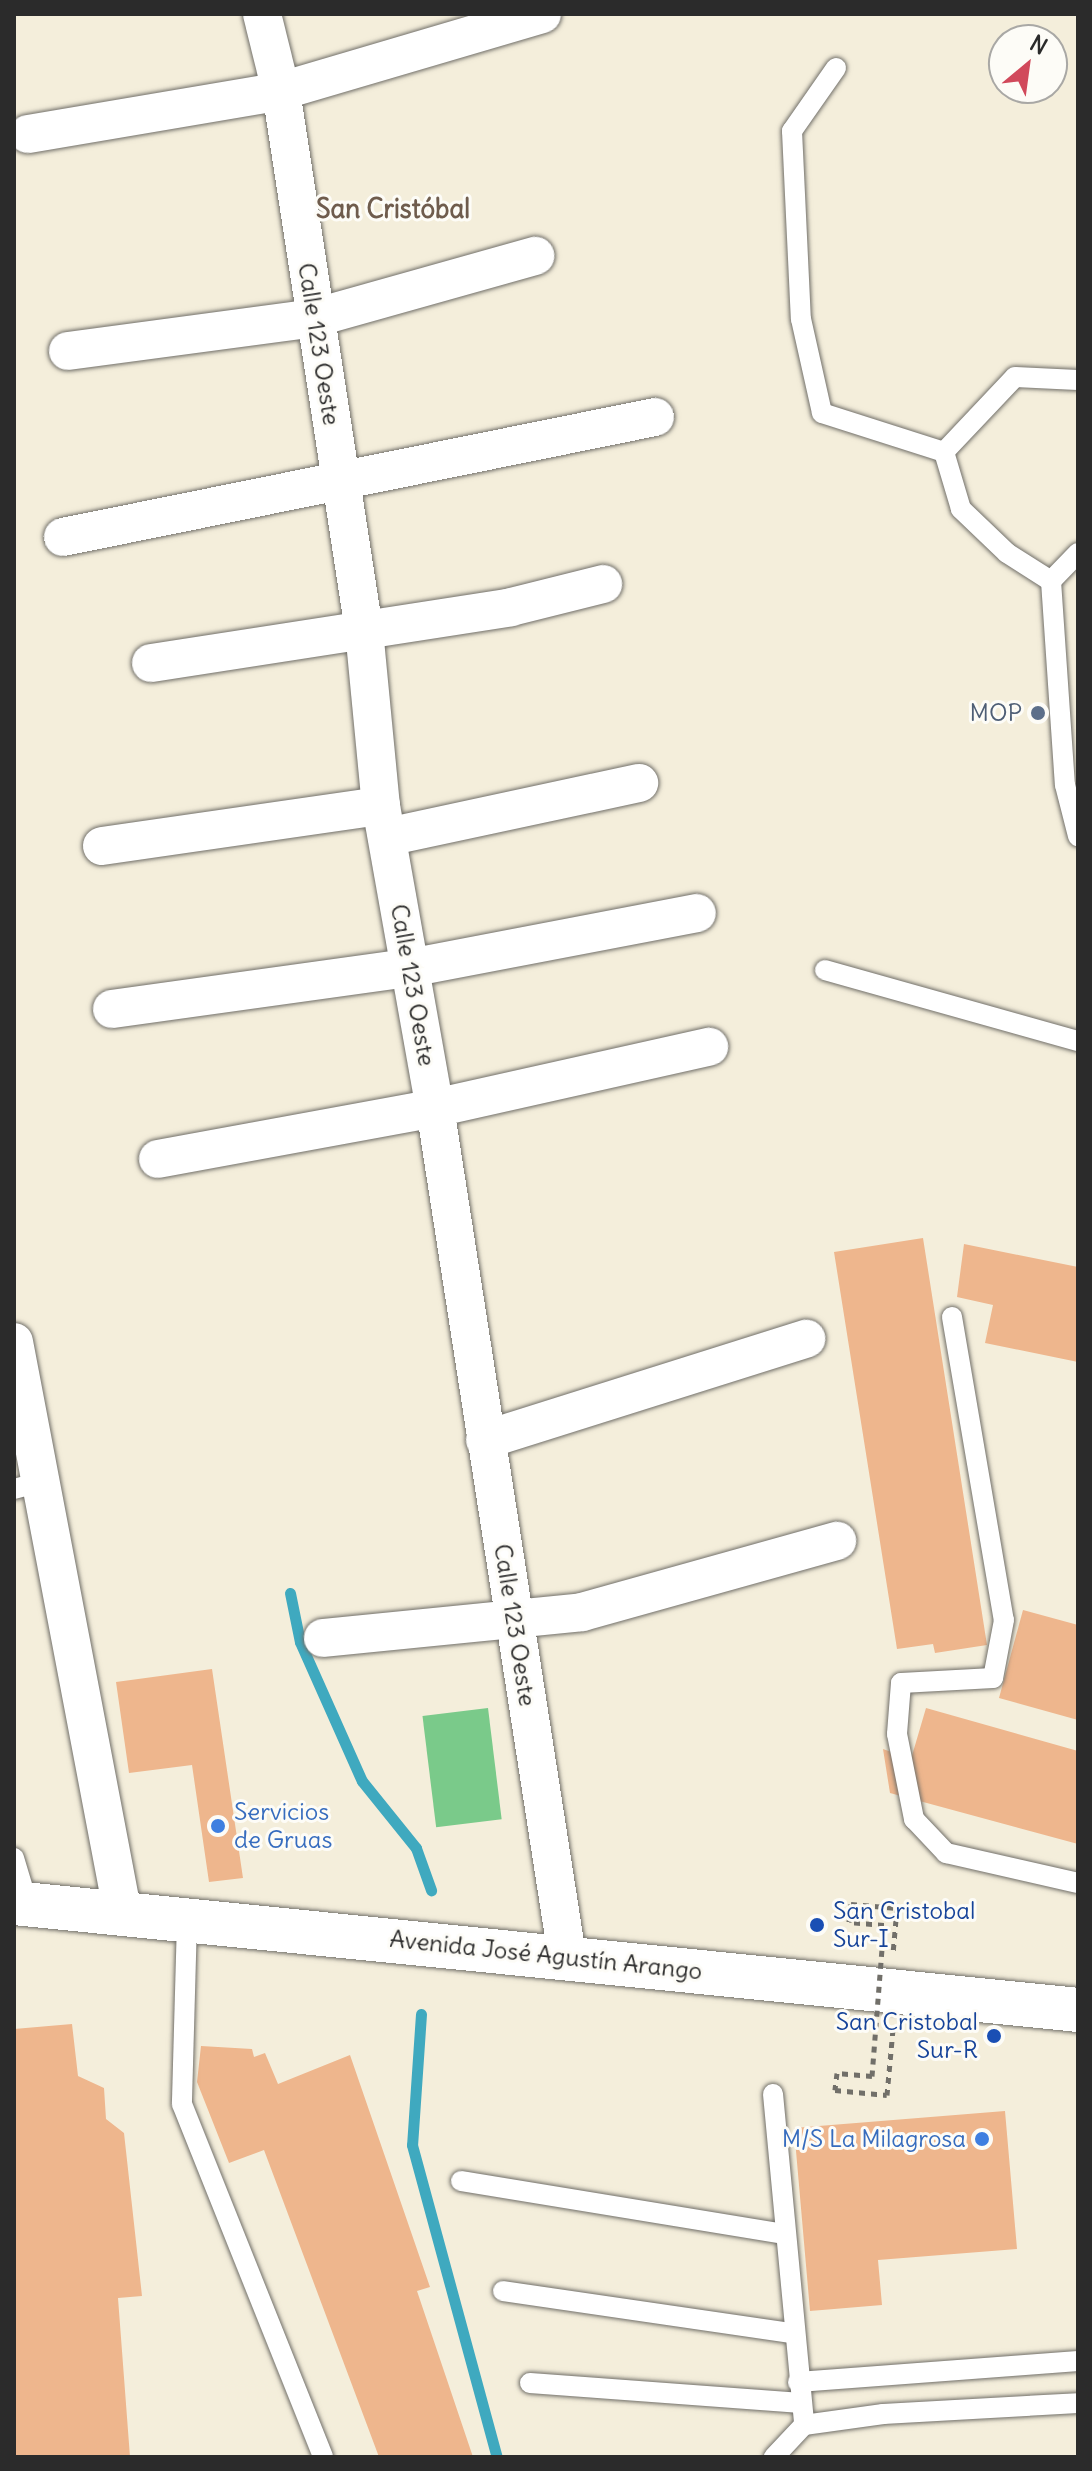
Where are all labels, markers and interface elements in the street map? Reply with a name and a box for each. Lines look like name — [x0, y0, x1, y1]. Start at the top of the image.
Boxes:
north arrow — [988, 24, 1068, 104]
text: N — [1025, 29, 1052, 61]
district label: San Cristóbal — [316, 193, 470, 225]
street label: Calle 123 Oeste — [292, 261, 346, 427]
place label: MOP — [970, 699, 1022, 727]
marker: MOP — [1029, 704, 1047, 722]
street label: Calle 123 Oeste — [385, 902, 441, 1068]
street label: Calle 123 Oeste — [488, 1542, 542, 1708]
place label: Servicios de Gruas — [234, 1798, 332, 1854]
marker: Servicios de Gruas — [209, 1817, 227, 1835]
place label: San Cristobal Sur-I — [833, 1897, 975, 1953]
marker: San Cristobal Sur-I — [808, 1916, 826, 1934]
street label: Avenida José Agustín Arango — [388, 1924, 704, 1986]
place label: San Cristobal Sur-R — [836, 2008, 978, 2064]
marker: San Cristobal Sur-R — [985, 2027, 1003, 2045]
place label: M/S La Milagrosa — [782, 2125, 966, 2153]
marker: M/S La Milagrosa — [973, 2130, 991, 2148]

